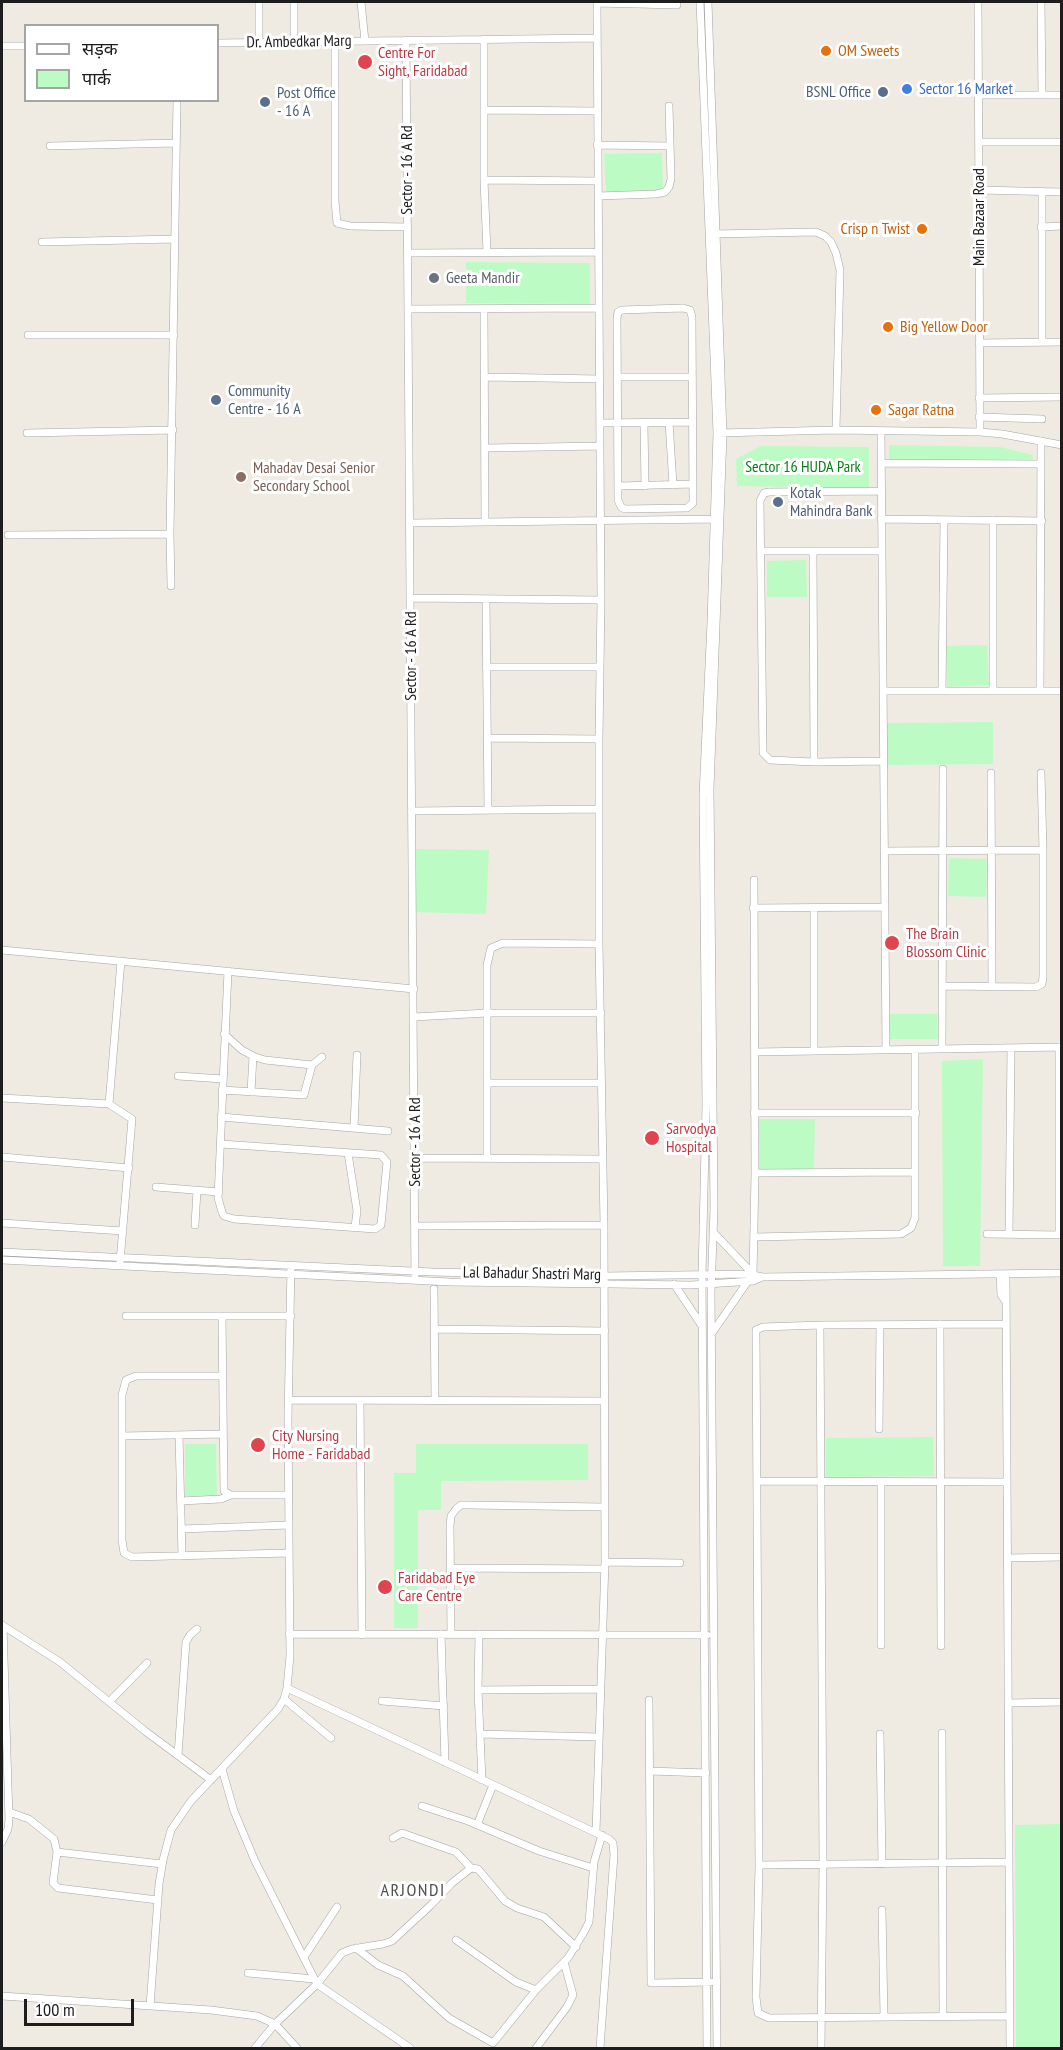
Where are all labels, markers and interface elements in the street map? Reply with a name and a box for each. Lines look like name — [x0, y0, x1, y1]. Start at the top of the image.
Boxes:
legend — [24, 24, 219, 102]
street label: Dr. Ambedkar Marg — [246, 31, 352, 53]
text: सड़क — [82, 37, 118, 60]
place label: OM Sweets — [838, 41, 899, 61]
place label: Centre For Sight, Faridabad — [378, 43, 468, 81]
marker: OM Sweets — [819, 44, 833, 58]
marker: Centre For Sight, Faridabad — [356, 53, 374, 71]
text: पार्क — [82, 67, 111, 90]
place label: Sector 16 Market — [919, 79, 1013, 99]
place label: BSNL Office — [806, 82, 871, 102]
marker: Sector 16 Market — [900, 82, 914, 96]
place label: Post Office - 16 A — [277, 83, 336, 121]
marker: BSNL Office — [876, 85, 890, 99]
marker: Post Office - 16 A — [258, 95, 272, 109]
street label: Sector - 16 A Rd — [397, 125, 417, 215]
street label: Main Bazaar Road — [969, 168, 989, 266]
place label: Crisp n Twist — [841, 219, 910, 239]
marker: Crisp n Twist — [915, 222, 929, 236]
place label: Geeta Mandir — [446, 268, 520, 288]
marker: Geeta Mandir — [427, 271, 441, 285]
place label: Big Yellow Door — [900, 317, 988, 337]
marker: Big Yellow Door — [881, 320, 895, 334]
place label: Community Centre - 16 A — [228, 381, 301, 419]
marker: Community Centre - 16 A — [209, 393, 223, 407]
place label: Sagar Ratna — [888, 400, 954, 420]
marker: Sagar Ratna — [869, 403, 883, 417]
park label: Sector 16 HUDA Park — [745, 457, 861, 477]
place label: Mahadav Desai Senior Secondary School — [253, 458, 375, 496]
marker: Mahadav Desai Senior Secondary School — [234, 470, 248, 484]
place label: Kotak Mahindra Bank — [790, 483, 872, 521]
marker: Kotak Mahindra Bank — [771, 495, 785, 509]
street label: Sector - 16 A Rd — [401, 611, 421, 701]
place label: The Brain Blossom Clinic — [906, 924, 986, 962]
marker: The Brain Blossom Clinic — [883, 934, 901, 952]
street label: Sector - 16 A Rd — [405, 1097, 425, 1187]
place label: Sarvodya Hospital — [666, 1119, 716, 1157]
marker: Sarvodya Hospital — [643, 1129, 661, 1147]
street label: Lal Bahadur Shastri Marg — [463, 1263, 601, 1285]
place label: City Nursing Home - Faridabad — [272, 1426, 370, 1464]
marker: City Nursing Home - Faridabad — [249, 1436, 267, 1454]
place label: Faridabad Eye Care Centre — [398, 1568, 475, 1606]
marker: Faridabad Eye Care Centre — [376, 1578, 394, 1596]
district label: ARJONDI — [380, 1880, 446, 1902]
scale bar — [27, 1987, 136, 2025]
text: 100 m — [35, 1998, 75, 2021]

